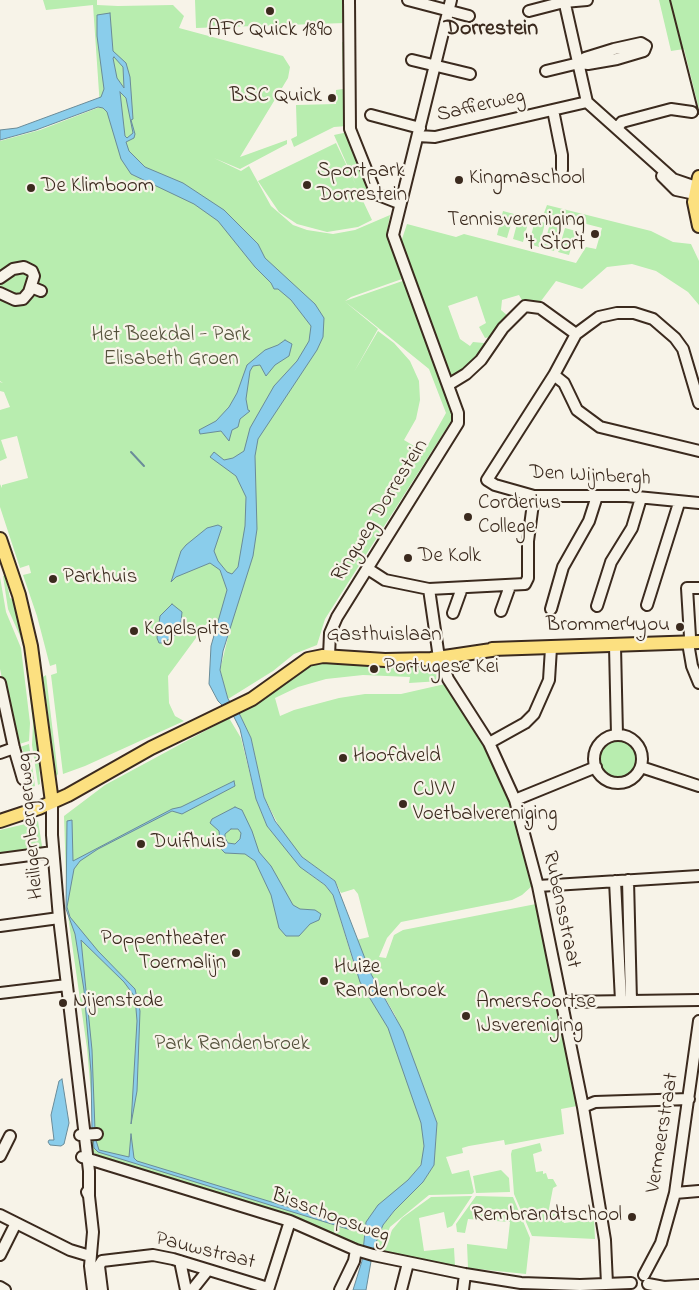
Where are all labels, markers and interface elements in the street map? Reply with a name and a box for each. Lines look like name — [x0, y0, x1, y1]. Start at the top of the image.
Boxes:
marker: AFC Quick 1890 — [264, 5, 276, 17]
district label: Dorrestein — [444, 17, 538, 43]
place label: AFC Quick 1890 — [208, 19, 332, 45]
place label: BSC Quick — [230, 85, 322, 111]
street label: Saffierweg — [435, 85, 527, 129]
marker: BSC Quick — [326, 92, 338, 104]
place label: Sportpark Dorrestein — [317, 160, 407, 210]
place label: Kingmaschool — [469, 167, 585, 193]
marker: Kingmaschool — [453, 174, 465, 186]
place label: De Klimboom — [41, 175, 154, 201]
marker: Sportpark Dorrestein — [301, 179, 313, 191]
marker: De Klimboom — [25, 182, 37, 194]
place label: Tennisvereniging 't Stort — [447, 209, 585, 259]
marker: Tennisvereniging 't Stort — [589, 228, 601, 240]
park label: Het Beekdal - Park Elisabeth Groen — [91, 324, 251, 374]
street label: Ringweg Dorrestein — [327, 435, 435, 587]
street label: Den Wijnbergh — [529, 461, 651, 493]
place label: Corderius College — [478, 492, 561, 542]
marker: Corderius College — [462, 511, 474, 523]
place label: De Kolk — [418, 545, 481, 571]
marker: De Kolk — [402, 552, 414, 564]
place label: Parkhuis — [63, 566, 137, 592]
marker: Parkhuis — [47, 573, 59, 585]
place label: Brommer4you — [546, 614, 670, 640]
place label: Kegelspits — [144, 618, 230, 644]
marker: Brommer4you — [674, 621, 686, 633]
street label: Gasthuislaan — [326, 624, 442, 650]
marker: Kegelspits — [128, 625, 140, 637]
place label: Portugese Kei — [384, 656, 499, 682]
marker: Portugese Kei — [368, 663, 380, 675]
place label: Hoofdveld — [353, 745, 441, 771]
street label: Heiligenbergerweg — [13, 752, 51, 900]
marker: Hoofdveld — [337, 752, 349, 764]
place label: CJVV Voetbalvereniging — [413, 779, 557, 829]
marker: CJVV Voetbalvereniging — [397, 798, 409, 810]
place label: Duifhuis — [151, 831, 226, 857]
marker: Duifhuis — [135, 838, 147, 850]
street label: Rubensstraat — [535, 849, 585, 971]
place label: Poppentheater Toermalijn — [101, 928, 226, 978]
marker: Poppentheater Toermalijn — [230, 947, 242, 959]
place label: Huize Randenbroek — [334, 956, 446, 1006]
marker: Huize Randenbroek — [318, 975, 330, 987]
place label: Nijenstede — [73, 990, 163, 1016]
place label: Amersfoortse IJsvereniging — [476, 991, 596, 1041]
marker: Nijenstede — [57, 997, 69, 1009]
marker: Amersfoortse IJsvereniging — [460, 1010, 472, 1022]
park label: Park Randenbroek — [154, 1033, 310, 1059]
street label: Vermeerstraat — [642, 1071, 686, 1195]
street label: Bisschopsweg — [267, 1184, 393, 1250]
place label: Rembrandtschool — [472, 1204, 622, 1230]
marker: Rembrandtschool — [626, 1211, 638, 1223]
street label: Pauwstraat — [152, 1227, 258, 1277]

